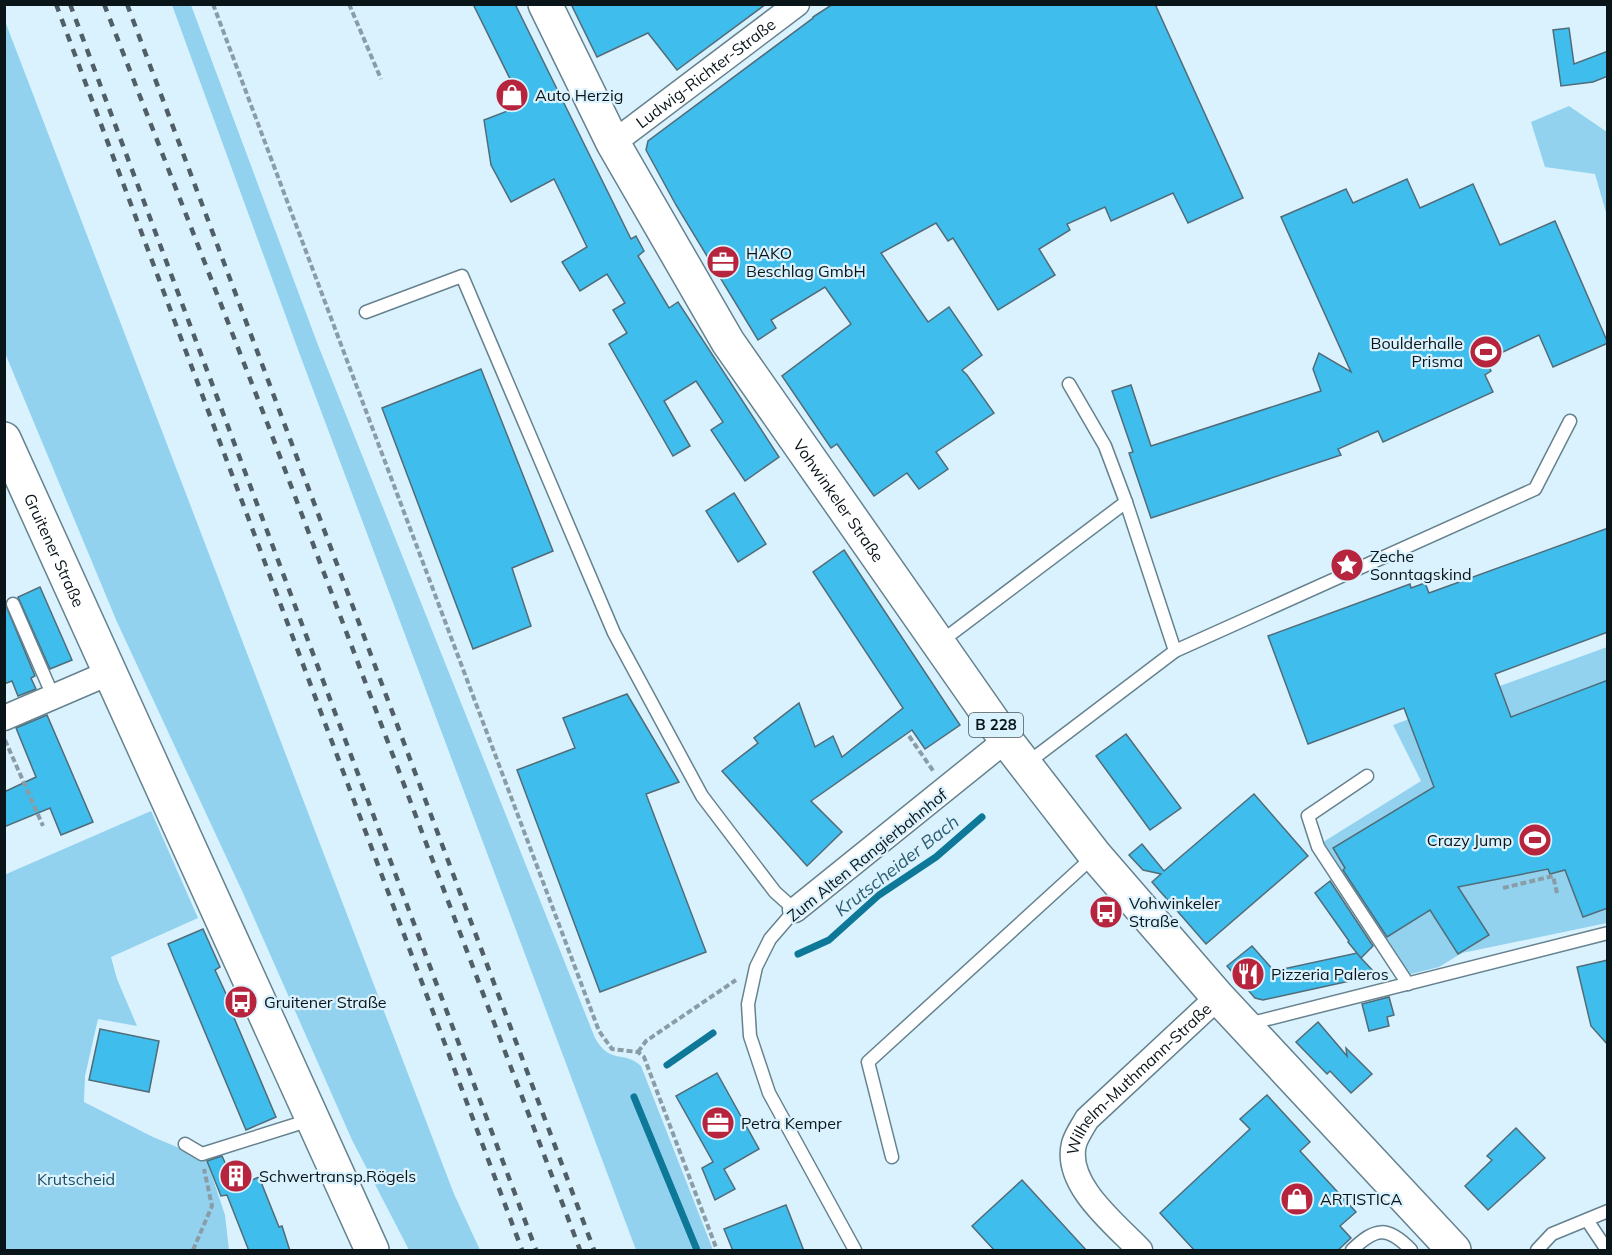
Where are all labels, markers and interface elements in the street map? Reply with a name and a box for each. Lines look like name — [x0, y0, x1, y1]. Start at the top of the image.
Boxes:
street label: Ludwig-Richter-Straße — [632, 14, 779, 132]
shop icon: Auto Herzig — [494, 77, 530, 113]
place label: Auto Herzig — [535, 85, 623, 105]
place label: HAKO Beschlag GmbH — [746, 243, 866, 281]
office icon: HAKO Beschlag GmbH — [705, 244, 741, 280]
place label: Boulderhalle Prisma — [1371, 333, 1463, 371]
sports icon: Boulderhalle Prisma — [1468, 334, 1504, 370]
street label: Vohwinkeler Straße — [789, 435, 888, 566]
street label: Gruitener Straße — [20, 490, 89, 610]
place label: Zeche Sonntagskind — [1370, 546, 1472, 584]
place icon: Zeche Sonntagskind — [1329, 547, 1365, 583]
road number: B 228 — [969, 713, 1023, 737]
street label: Zum Alten Rangierbahnhof — [783, 784, 951, 926]
water label: Krutscheider Bach — [830, 810, 963, 921]
sports icon: Crazy Jump — [1517, 822, 1553, 858]
place label: Crazy Jump — [1427, 830, 1512, 850]
place label: Vohwinkeler Straße — [1129, 893, 1220, 931]
bus stop icon: Vohwinkeler Straße — [1088, 894, 1124, 930]
restaurant icon: Pizzeria Paleros — [1230, 956, 1266, 992]
place label: Pizzeria Paleros — [1271, 964, 1389, 984]
bus stop icon: Gruitener Straße — [223, 984, 259, 1020]
place label: Gruitener Straße — [264, 992, 387, 1012]
street label: Wilhelm-Muthmann-Straße — [1062, 999, 1215, 1157]
office icon: Petra Kemper — [700, 1105, 736, 1141]
place label: Petra Kemper — [741, 1113, 842, 1133]
building icon: Schwertransp.Rögels — [218, 1158, 254, 1194]
place label: Schwertransp.Rögels — [259, 1166, 416, 1186]
park label: Krutscheid — [37, 1169, 115, 1189]
shop icon: ARTISTICA — [1279, 1181, 1315, 1217]
place label: ARTISTICA — [1320, 1189, 1403, 1209]

